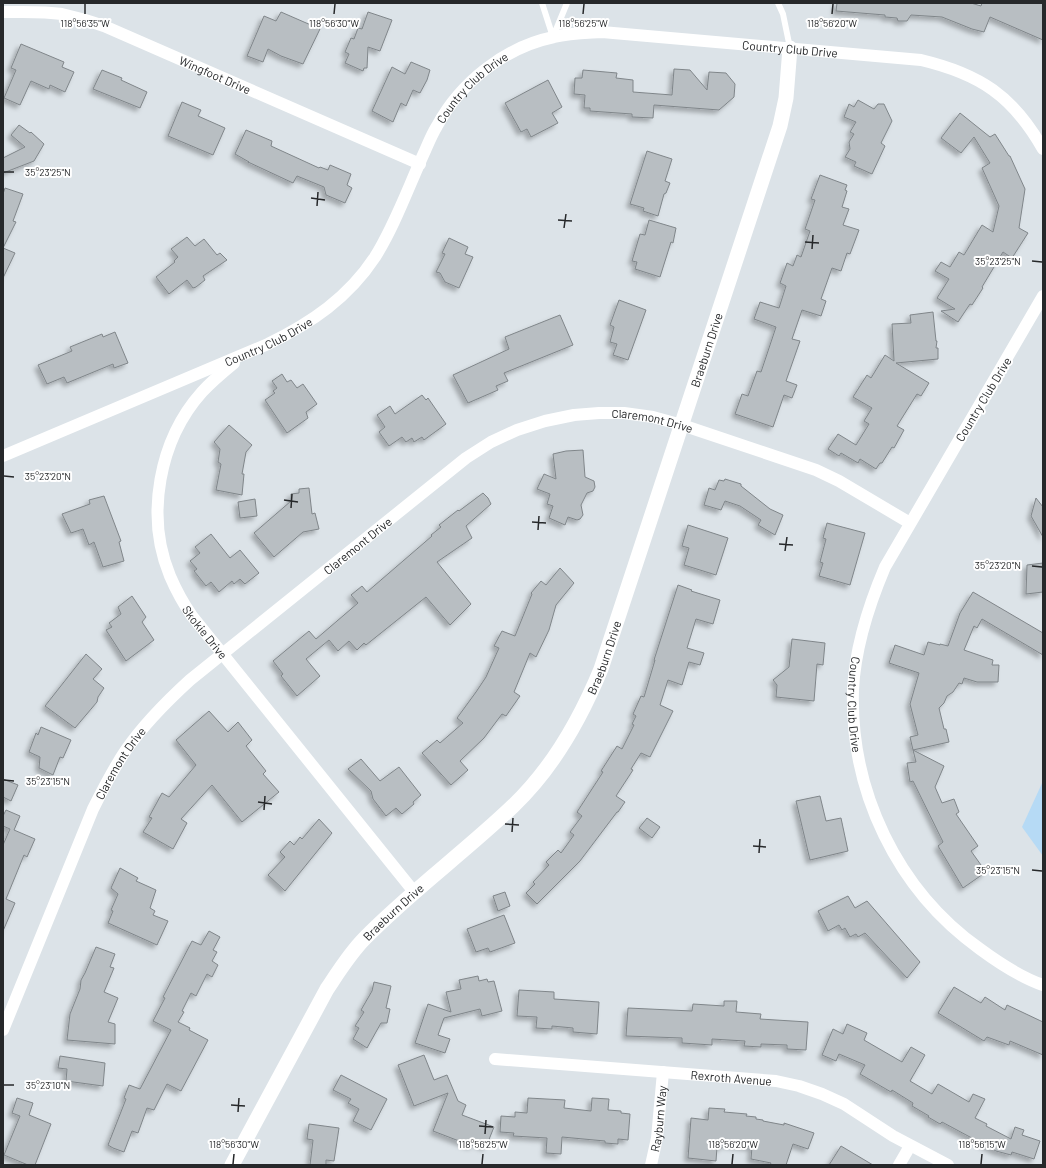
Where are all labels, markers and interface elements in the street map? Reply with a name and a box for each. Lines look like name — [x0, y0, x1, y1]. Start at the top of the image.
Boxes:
text: 118°56'35"W — [60, 17, 110, 29]
text: 118°56'30"W — [309, 17, 359, 29]
text: 118°56'25"W — [558, 17, 608, 29]
text: 118°56'20"W — [807, 17, 857, 29]
street label: Country Club Drive — [742, 37, 839, 60]
street label: Country Club Drive — [433, 49, 510, 126]
street label: Wingfoot Drive — [177, 53, 253, 96]
text: 35°23'25"N — [25, 166, 71, 178]
text: 35°23'25"N — [975, 255, 1021, 267]
street label: Braeburn Drive — [687, 311, 725, 389]
street label: Country Club Drive — [222, 314, 315, 369]
street label: Country Club Drive — [952, 354, 1014, 444]
street label: Claremont Drive — [611, 406, 695, 435]
text: 35°23'20"N — [25, 470, 71, 482]
street label: Claremont Drive — [320, 514, 394, 577]
text: 35°23'20"N — [975, 559, 1021, 571]
street label: Skokie Drive — [180, 603, 231, 662]
street label: Braeburn Drive — [584, 619, 623, 697]
street label: Country Club Drive — [846, 656, 864, 753]
street label: Claremont Drive — [92, 724, 148, 802]
text: 35°23'15"N — [26, 775, 70, 787]
text: 35°23'15"N — [976, 864, 1020, 876]
street label: Braeburn Drive — [360, 881, 426, 943]
street label: Rexroth Avenue — [690, 1067, 772, 1088]
text: 35°23'10"N — [26, 1079, 70, 1091]
street label: Rayburn Way — [647, 1084, 669, 1153]
text: 118°56'30"W — [209, 1138, 259, 1150]
text: 118°56'25"W — [458, 1138, 508, 1150]
text: 118°56'20"W — [708, 1138, 758, 1150]
text: 118°56'15"W — [958, 1138, 1006, 1150]

